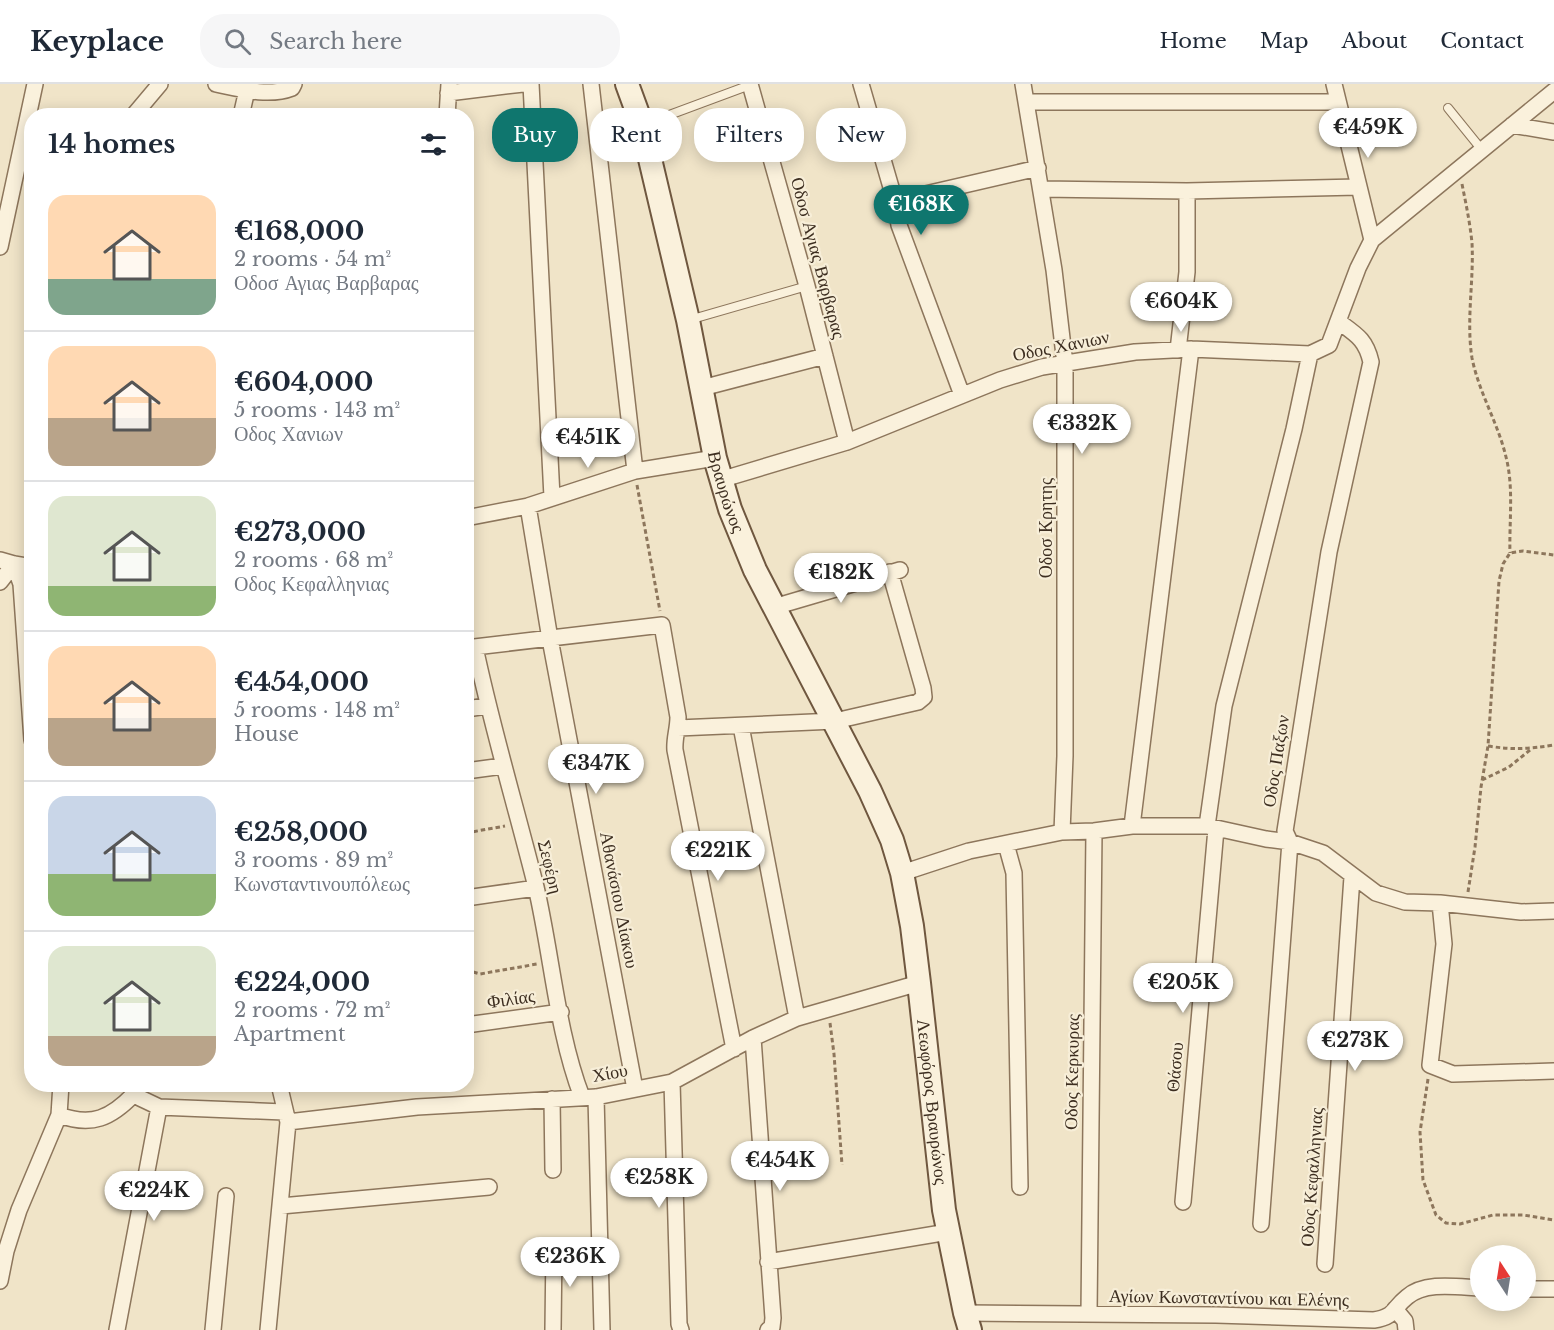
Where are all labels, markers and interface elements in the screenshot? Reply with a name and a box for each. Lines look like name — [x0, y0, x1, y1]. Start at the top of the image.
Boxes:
search box — [200, 14, 620, 68]
text: Keyplace — [30, 24, 164, 59]
icon: search — [221, 25, 254, 58]
text: Search here — [269, 28, 402, 55]
text: Home — [1160, 28, 1227, 54]
text: Map — [1260, 28, 1308, 54]
text: About — [1341, 28, 1407, 54]
text: Contact — [1440, 28, 1524, 54]
chip: Buy — [492, 108, 578, 162]
chip: Rent — [590, 108, 682, 162]
chip: Filters — [694, 108, 804, 162]
chip: New — [816, 108, 906, 162]
pin: €459K — [1326, 108, 1410, 159]
text: €459K — [1333, 115, 1403, 139]
text: 14 homes — [48, 128, 175, 160]
icon: filters — [417, 128, 450, 161]
street label: Οδοσ Αγιας Βαρβαρας — [786, 175, 850, 341]
pin: €168K — [879, 185, 963, 236]
text: €168K — [888, 192, 954, 216]
text: €168,000 — [234, 215, 364, 247]
icon: home — [96, 219, 168, 291]
text: 2 rooms · 54 m² — [234, 247, 391, 271]
text: Οδοσ Αγιας Βαρβαρας — [234, 271, 419, 295]
pin: €604K — [1139, 282, 1223, 333]
text: €604K — [1144, 289, 1218, 313]
street label: Οδος Χανιων — [1011, 326, 1111, 366]
text: €604,000 — [234, 366, 373, 398]
icon: home — [96, 370, 168, 442]
text: 5 rooms · 143 m² — [234, 398, 400, 422]
pin: €332K — [1040, 404, 1124, 455]
text: €332K — [1047, 411, 1117, 435]
pin: €451K — [546, 418, 630, 469]
text: Οδος Χανιων — [234, 422, 343, 446]
text: €451K — [555, 425, 621, 449]
street label: Βραυρώνος — [703, 449, 749, 536]
street label: Οδοσ Κρητης — [1035, 478, 1057, 578]
text: €273,000 — [234, 516, 366, 548]
icon: home — [96, 520, 168, 592]
text: 2 rooms · 68 m² — [234, 548, 393, 572]
pin: €182K — [799, 553, 883, 604]
text: €182K — [808, 560, 874, 584]
text: Οδος Κεφαλληνιας — [234, 572, 389, 596]
text: €454,000 — [234, 666, 369, 698]
icon: home — [96, 670, 168, 742]
text: 5 rooms · 148 m² — [234, 698, 400, 722]
street label: Οδος Παξων — [1258, 713, 1294, 809]
text: House — [234, 722, 299, 746]
pin: €347K — [554, 744, 638, 795]
text: €347K — [562, 751, 630, 775]
text: €258,000 — [234, 816, 368, 848]
icon: home — [96, 820, 168, 892]
street label: Αθανάσιου Δίακου — [595, 830, 643, 970]
pin: €221K — [676, 831, 760, 882]
street label: Σεφέρη — [533, 838, 567, 896]
text: €221K — [685, 838, 751, 862]
text: 3 rooms · 89 m² — [234, 848, 393, 872]
text: Κωνσταντινουπόλεως — [234, 872, 410, 896]
pin: €205K — [1141, 963, 1225, 1014]
text: €224,000 — [234, 966, 370, 998]
icon: home — [96, 970, 168, 1042]
text: €205K — [1147, 970, 1219, 994]
street label: Φιλίας — [486, 985, 536, 1013]
text: 2 rooms · 72 m² — [234, 998, 391, 1022]
street label: Οδος Κερκυρας — [1060, 1014, 1084, 1130]
street label: Λεωφόρος Βραυρώνος — [912, 1018, 952, 1186]
pin: €273K — [1313, 1021, 1397, 1072]
text: Apartment — [234, 1022, 345, 1046]
text: €273K — [1321, 1028, 1389, 1052]
street label: Θάσου — [1162, 1041, 1188, 1093]
street label: Χίου — [590, 1059, 630, 1087]
street label: Οδος Κεφαλληνιας — [1296, 1107, 1328, 1247]
pin: €454K — [738, 1141, 822, 1192]
text: €454K — [745, 1148, 815, 1172]
pin: €258K — [617, 1158, 701, 1209]
text: €258K — [624, 1165, 694, 1189]
pin: €224K — [112, 1171, 196, 1222]
text: €224K — [119, 1178, 190, 1202]
pin: €236K — [528, 1237, 612, 1288]
text: €236K — [535, 1244, 605, 1268]
north arrow — [1470, 1245, 1536, 1311]
map controls — [1470, 1245, 1536, 1311]
street label: Αγίων Κωνσταντίνου και Ελένης — [1109, 1285, 1349, 1311]

